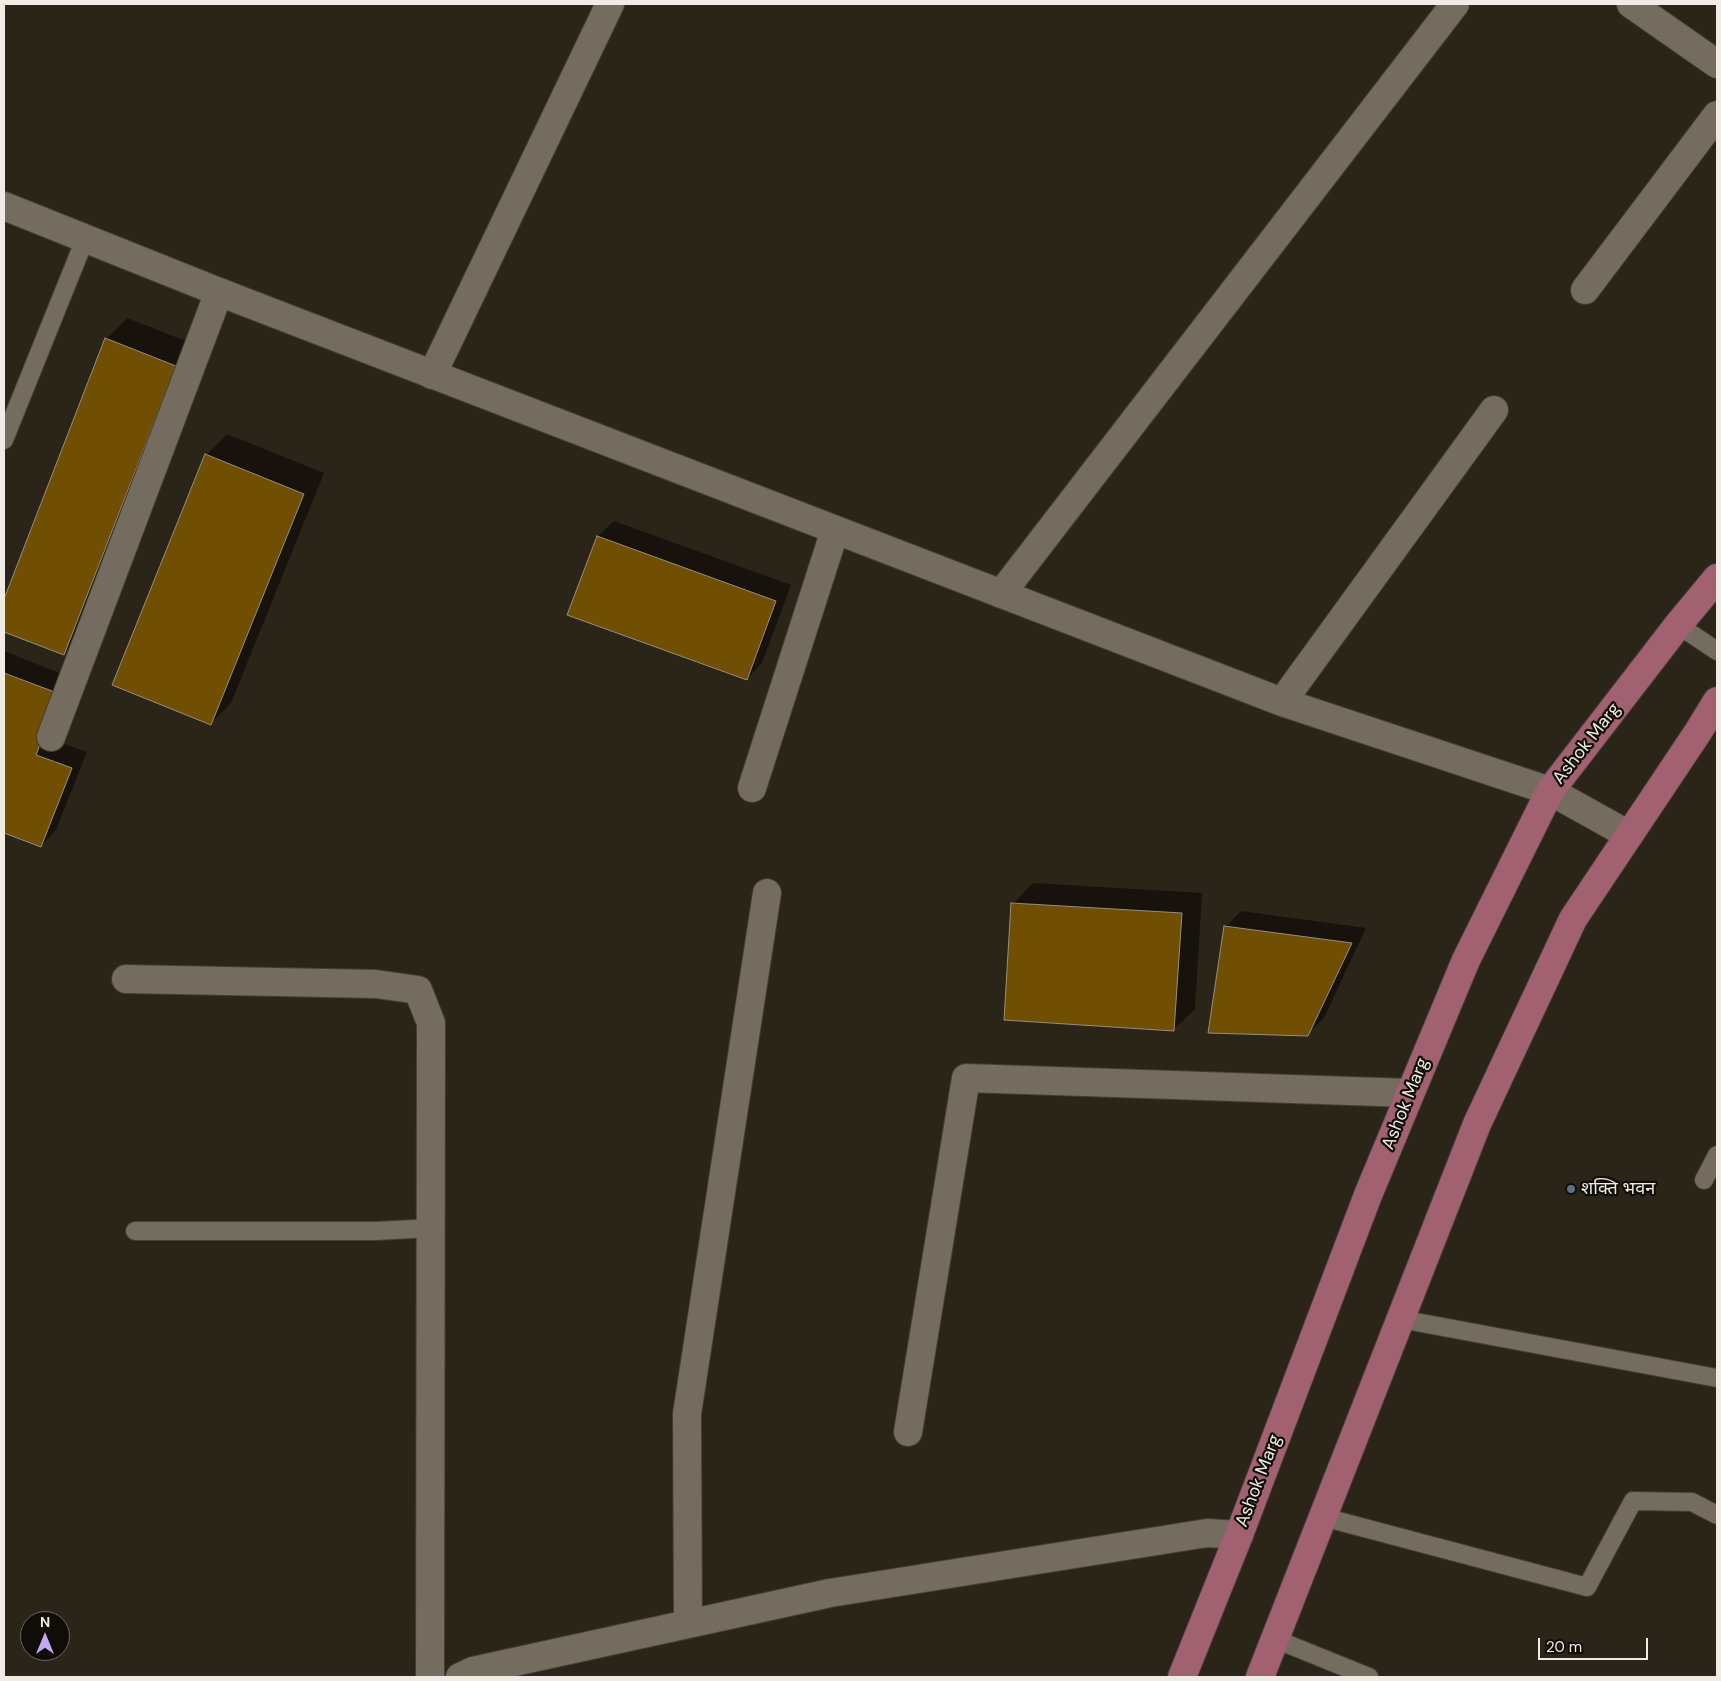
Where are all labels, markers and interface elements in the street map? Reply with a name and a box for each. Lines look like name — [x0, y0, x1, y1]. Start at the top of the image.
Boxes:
street label: Ashok Marg — [1549, 699, 1625, 789]
street label: Ashok Marg — [1378, 1055, 1434, 1153]
place label: शक्ति भवन — [1581, 1178, 1655, 1200]
marker: शक्ति भवन — [1565, 1183, 1577, 1195]
street label: Ashok Marg — [1231, 1432, 1287, 1530]
north arrow — [20, 1611, 70, 1661]
text: N — [40, 1613, 50, 1631]
scale bar — [1541, 1628, 1651, 1660]
text: 20 m — [1546, 1637, 1582, 1657]

